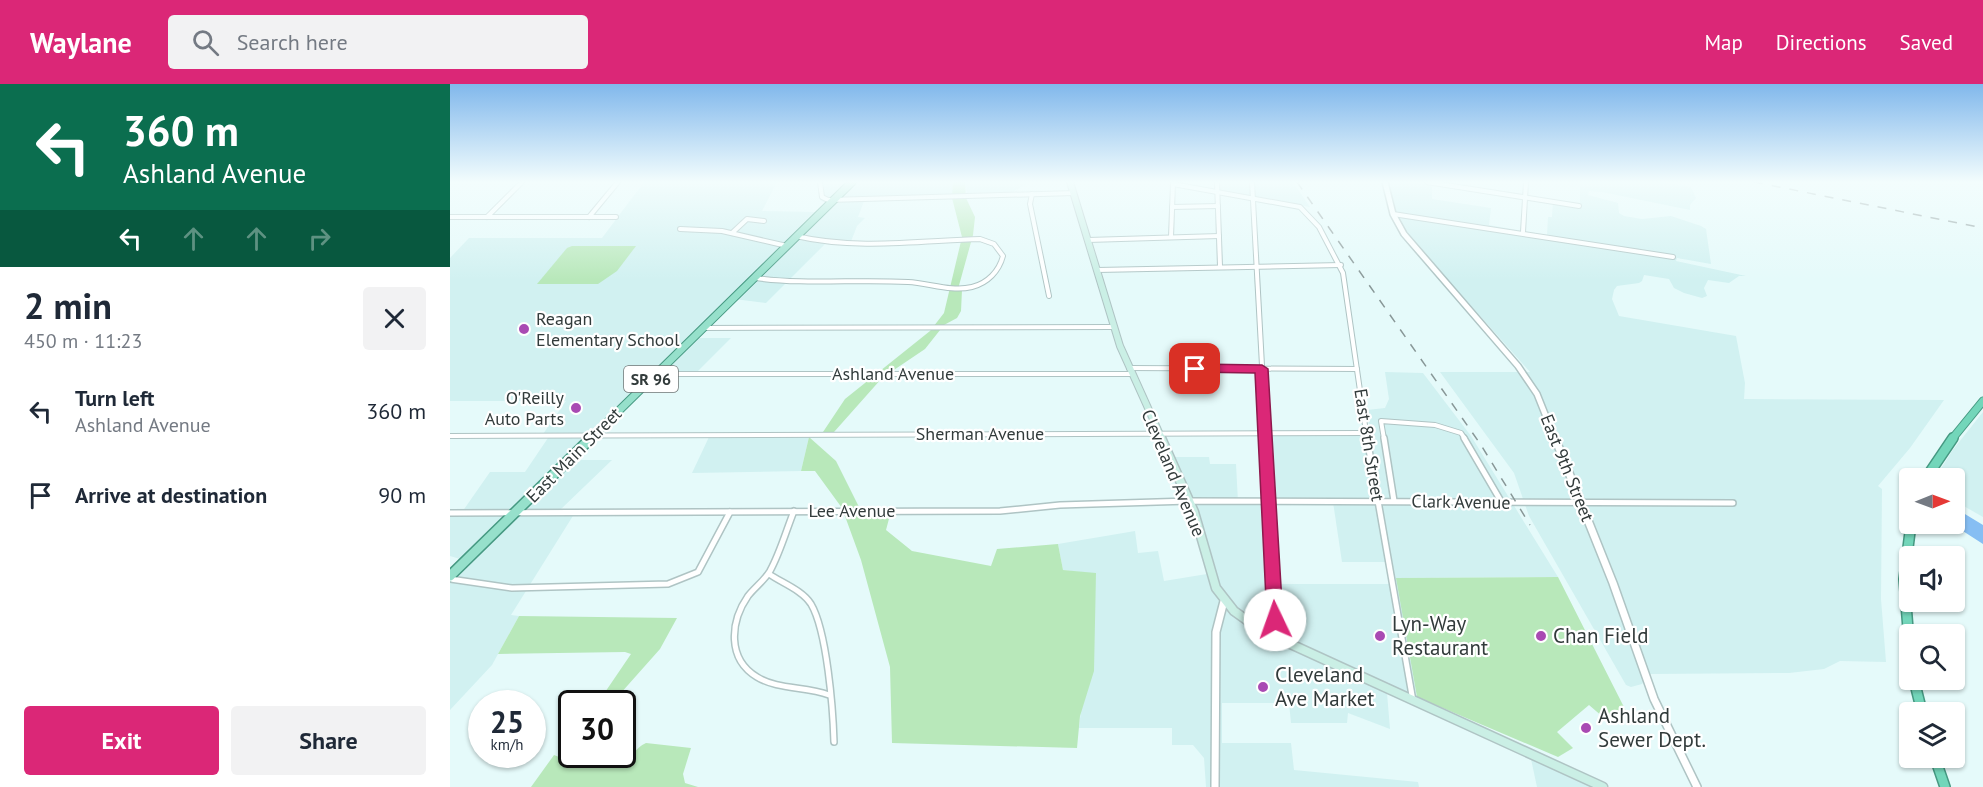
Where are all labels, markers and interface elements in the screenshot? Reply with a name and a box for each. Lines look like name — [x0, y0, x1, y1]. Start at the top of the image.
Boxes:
search box — [168, 15, 588, 69]
text: Waylane — [30, 24, 132, 61]
icon: search — [189, 26, 222, 59]
text: Search here — [237, 28, 348, 56]
text: Map — [1704, 29, 1743, 56]
text: Directions — [1776, 29, 1867, 56]
text: Saved — [1900, 29, 1953, 56]
text: 360 m — [123, 103, 239, 158]
icon: left — [24, 108, 102, 186]
text: Ashland Avenue — [123, 156, 306, 190]
icon: left — [114, 222, 147, 255]
icon: ahead — [177, 222, 210, 255]
icon: ahead — [240, 222, 273, 255]
icon: right — [303, 222, 336, 255]
text: 2 min — [24, 282, 112, 329]
button: close — [363, 287, 426, 350]
place label: Reagan Elementary School — [536, 307, 680, 351]
marker: Reagan Elementary School — [517, 322, 531, 336]
text: 450 m · 11:23 — [24, 328, 142, 354]
pin — [1169, 343, 1220, 394]
icon: arrive — [1178, 352, 1211, 385]
street label: Ashland Avenue — [832, 362, 954, 385]
road number: SR 96 — [624, 366, 678, 392]
text: Turn left — [75, 384, 155, 412]
place label: O'Reilly Auto Parts — [485, 386, 565, 430]
street label: East 8th Street — [1349, 387, 1390, 503]
icon: left — [24, 395, 57, 428]
text: 360 m — [366, 397, 426, 425]
marker: O'Reilly Auto Parts — [569, 401, 583, 415]
street label: East Main Street — [521, 402, 626, 507]
street label: Cleveland Avenue — [1136, 406, 1211, 540]
street label: East 9th Street — [1536, 411, 1599, 525]
text: Ashland Avenue — [75, 412, 211, 438]
street label: Sherman Avenue — [916, 422, 1044, 445]
north arrow — [1899, 468, 1965, 534]
map controls — [1899, 468, 1965, 768]
icon: arrive — [24, 479, 57, 512]
text: Arrive at destination — [75, 481, 267, 509]
text: 90 m — [378, 481, 426, 509]
street label: Clark Avenue — [1411, 489, 1511, 514]
street label: Lee Avenue — [809, 499, 895, 522]
button: sound — [1899, 546, 1965, 612]
position arrow — [1243, 588, 1307, 652]
place label: Lyn-Way Restaurant — [1392, 610, 1488, 661]
place label: Chan Field — [1553, 622, 1649, 649]
button: search — [1899, 624, 1965, 690]
marker: Lyn-Way Restaurant — [1373, 629, 1387, 643]
marker: Chan Field — [1534, 629, 1548, 643]
place label: Cleveland Ave Market — [1275, 661, 1374, 712]
marker: Cleveland Ave Market — [1256, 680, 1270, 694]
speed limit sign: 30 — [558, 690, 636, 768]
text: 25 — [490, 702, 524, 741]
place label: Ashland Sewer Dept. — [1598, 702, 1706, 753]
button: layers — [1899, 702, 1965, 768]
button: Exit — [24, 706, 219, 775]
button: Share — [231, 706, 426, 775]
marker: Ashland Sewer Dept. — [1579, 721, 1593, 735]
text: km/h — [491, 735, 523, 754]

